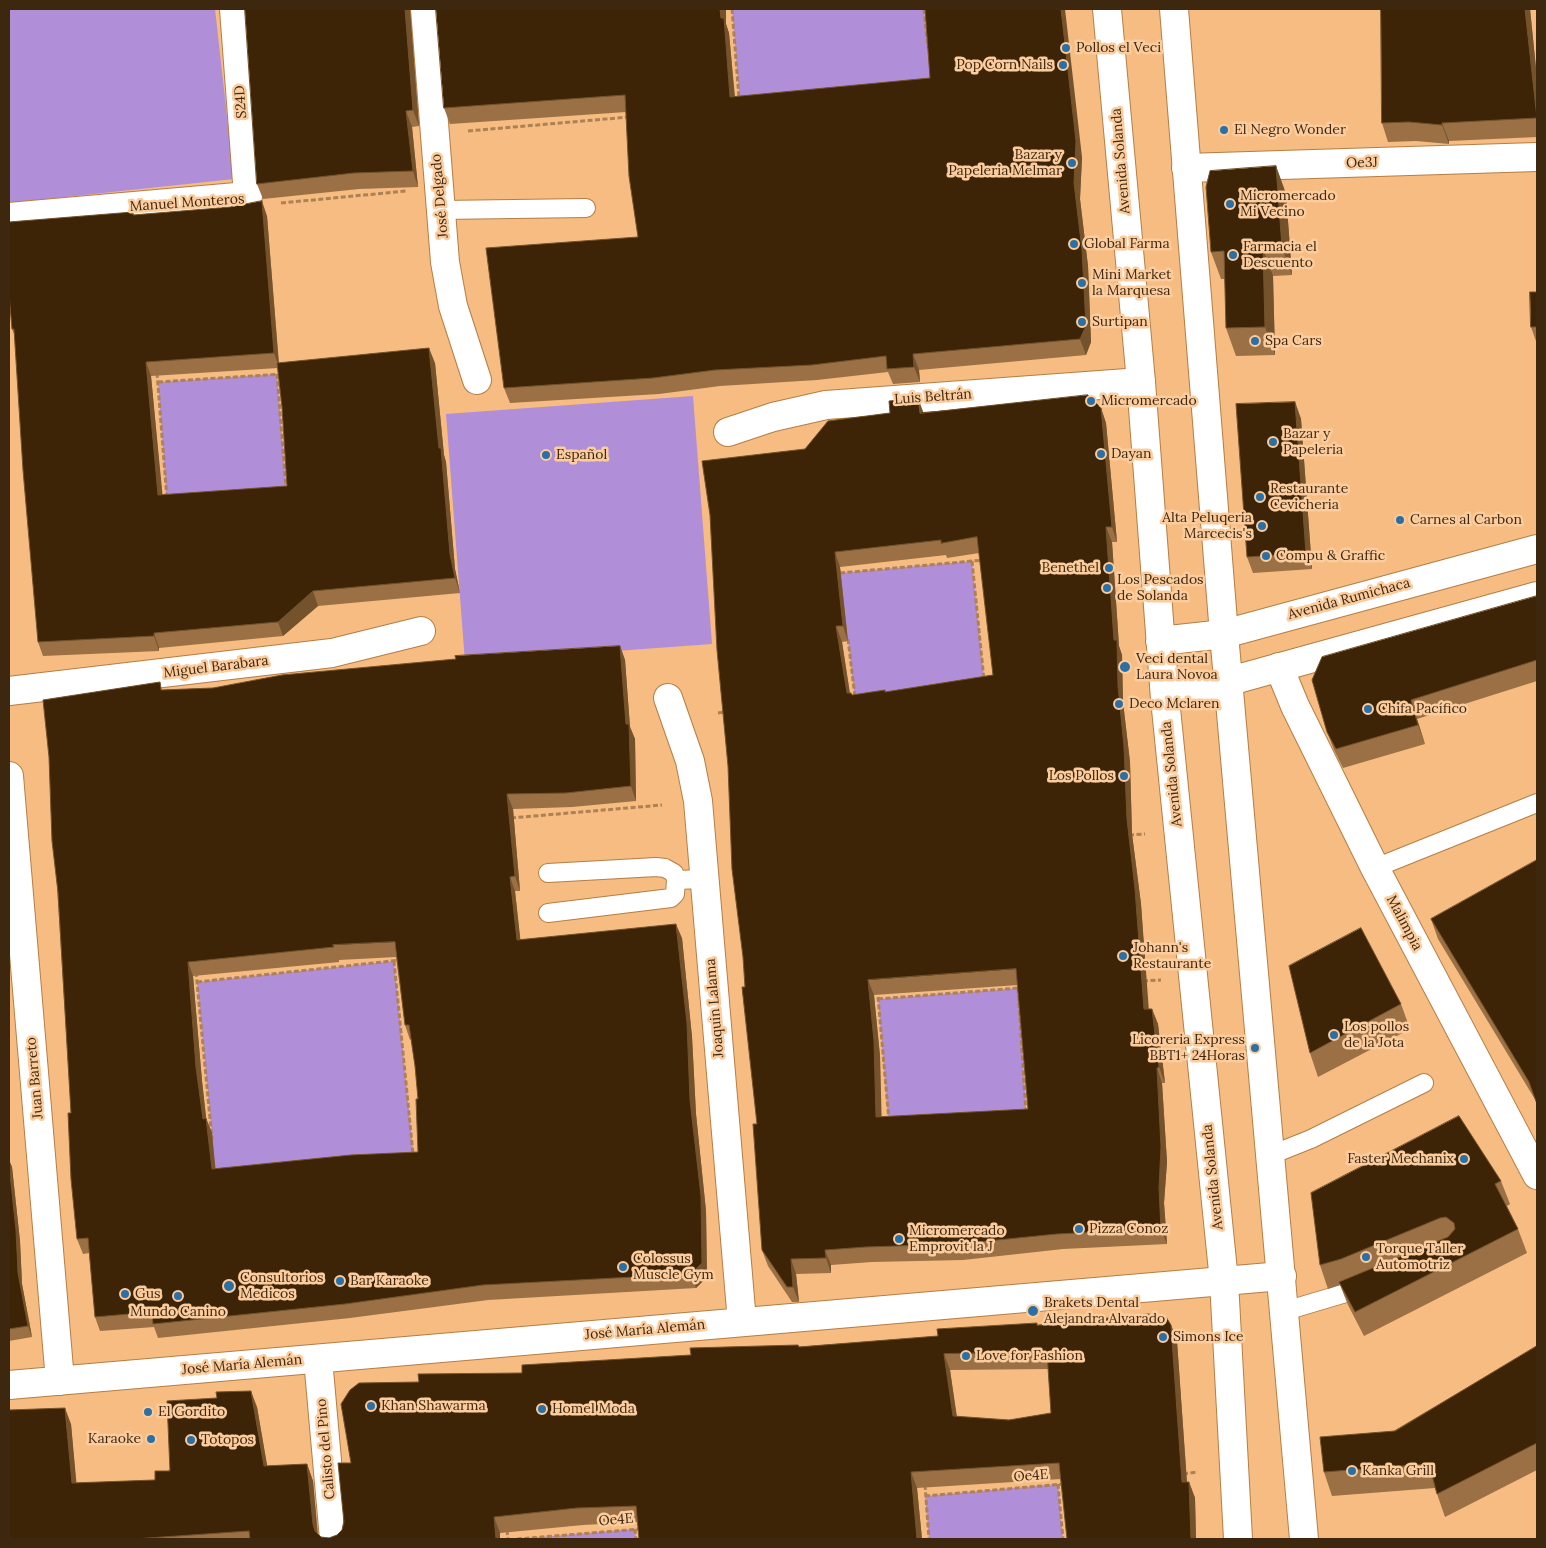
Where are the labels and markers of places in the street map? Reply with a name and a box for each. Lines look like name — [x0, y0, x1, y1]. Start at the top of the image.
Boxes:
place label: Pollos el Veci — [1076, 40, 1161, 56]
marker: Pollos el Veci — [1060, 42, 1072, 54]
place label: Pop Corn Nails — [956, 57, 1053, 73]
marker: Pop Corn Nails — [1057, 59, 1069, 71]
place label: El Negro Wonder — [1234, 122, 1346, 138]
marker: El Negro Wonder — [1218, 124, 1230, 136]
place label: Bazar y Papeleria Melmar — [948, 147, 1062, 180]
marker: Bazar y Papeleria Melmar — [1066, 157, 1078, 169]
place label: Micromercado Mi Vecino — [1240, 188, 1336, 220]
marker: Micromercado Mi Vecino — [1224, 198, 1236, 210]
place label: Global Farma — [1084, 236, 1170, 252]
marker: Global Farma — [1068, 238, 1080, 250]
place label: Farmacia el Descuento — [1243, 239, 1317, 272]
marker: Farmacia el Descuento — [1227, 249, 1239, 261]
place label: Mini Market la Marquesa — [1092, 267, 1171, 300]
marker: Mini Market la Marquesa — [1076, 277, 1088, 289]
place label: Surtipan — [1092, 314, 1148, 330]
marker: Surtipan — [1076, 316, 1088, 328]
place label: Spa Cars — [1265, 333, 1322, 349]
marker: Spa Cars — [1249, 335, 1261, 347]
place label: Micromercado — [1101, 393, 1197, 409]
marker: Micromercado — [1085, 395, 1097, 407]
place label: Bazar y Papeleria — [1283, 426, 1343, 458]
marker: Bazar y Papeleria — [1267, 436, 1279, 448]
place label: Dayan — [1111, 446, 1152, 462]
place label: Español — [556, 447, 607, 463]
marker: Dayan — [1095, 448, 1107, 460]
marker: Español — [540, 449, 552, 461]
place label: Restaurante Cevicheria — [1270, 481, 1348, 514]
marker: Restaurante Cevicheria — [1254, 491, 1266, 503]
place label: Alta Peluqeria Marcecis's — [1162, 510, 1252, 542]
place label: Carnes al Carbon — [1410, 512, 1522, 528]
marker: Carnes al Carbon — [1394, 514, 1406, 526]
marker: Alta Peluqeria Marcecis's — [1256, 520, 1268, 532]
place label: Compu & Graffic — [1276, 548, 1385, 564]
marker: Compu & Graffic — [1260, 550, 1272, 562]
place label: Benethel — [1042, 560, 1099, 576]
marker: Benethel — [1103, 562, 1115, 574]
place label: Los Pescados de Solanda — [1117, 572, 1204, 604]
marker: Los Pescados de Solanda — [1101, 582, 1113, 594]
place label: Veci dental Laura Novoa — [1136, 651, 1218, 684]
marker: Veci dental Laura Novoa — [1118, 660, 1132, 674]
place label: Deco Mclaren — [1129, 696, 1219, 712]
marker: Deco Mclaren — [1113, 698, 1125, 710]
place label: Chifa Pacífico — [1378, 701, 1467, 717]
marker: Chifa Pacífico — [1362, 703, 1374, 715]
place label: Los Pollos — [1049, 768, 1114, 784]
marker: Los Pollos — [1118, 770, 1130, 782]
place label: Johann's Restaurante — [1133, 940, 1211, 972]
marker: Johann's Restaurante — [1117, 950, 1129, 962]
place label: Los pollos de la Jota — [1344, 1019, 1409, 1052]
marker: Los pollos de la Jota — [1328, 1029, 1340, 1041]
place label: Licoreria Express BBT1+ 24Horas — [1132, 1032, 1245, 1064]
marker: Licoreria Express BBT1+ 24Horas — [1249, 1042, 1261, 1054]
place label: Faster Mechanix — [1347, 1151, 1454, 1167]
marker: Faster Mechanix — [1458, 1153, 1470, 1165]
place label: Pizza Conoz — [1089, 1221, 1168, 1237]
place label: Micromercado Emprovit la J — [909, 1223, 1005, 1256]
marker: Pizza Conoz — [1073, 1223, 1085, 1235]
marker: Micromercado Emprovit la J — [893, 1233, 905, 1245]
place label: Torque Taller Automotriz — [1376, 1241, 1463, 1274]
place label: Colossus Muscle Gym — [633, 1251, 714, 1284]
marker: Torque Taller Automotriz — [1360, 1251, 1372, 1263]
marker: Colossus Muscle Gym — [617, 1261, 629, 1273]
place label: Consultorios Medicos — [240, 1270, 323, 1302]
place label: Bar Karaoke — [350, 1273, 429, 1289]
marker: Bar Karaoke — [334, 1275, 346, 1287]
marker: Consultorios Medicos — [222, 1279, 236, 1293]
place label: Gus — [135, 1286, 160, 1302]
marker: Gus — [119, 1288, 131, 1300]
marker: Mundo Canino — [172, 1290, 184, 1302]
place label: Brakets Dental Alejandra Alvarado — [1044, 1295, 1165, 1328]
place label: Mundo Canino — [130, 1304, 226, 1320]
marker: Brakets Dental Alejandra Alvarado — [1026, 1304, 1040, 1318]
place label: Simons Ice — [1173, 1329, 1244, 1345]
marker: Simons Ice — [1157, 1331, 1169, 1343]
place label: Love for Fashion — [976, 1348, 1083, 1364]
marker: Love for Fashion — [960, 1350, 972, 1362]
place label: Khan Shawarma — [381, 1398, 486, 1414]
marker: Khan Shawarma — [365, 1400, 377, 1412]
place label: Homel Moda — [552, 1401, 635, 1417]
marker: Homel Moda — [536, 1403, 548, 1415]
place label: El Gordito — [158, 1404, 225, 1420]
marker: El Gordito — [142, 1406, 154, 1418]
place label: Karaoke — [88, 1431, 141, 1447]
place label: Totopos — [201, 1432, 254, 1448]
marker: Karaoke — [145, 1433, 157, 1445]
marker: Totopos — [185, 1434, 197, 1446]
place label: Kanka Grill — [1362, 1463, 1434, 1479]
marker: Kanka Grill — [1346, 1465, 1358, 1477]

